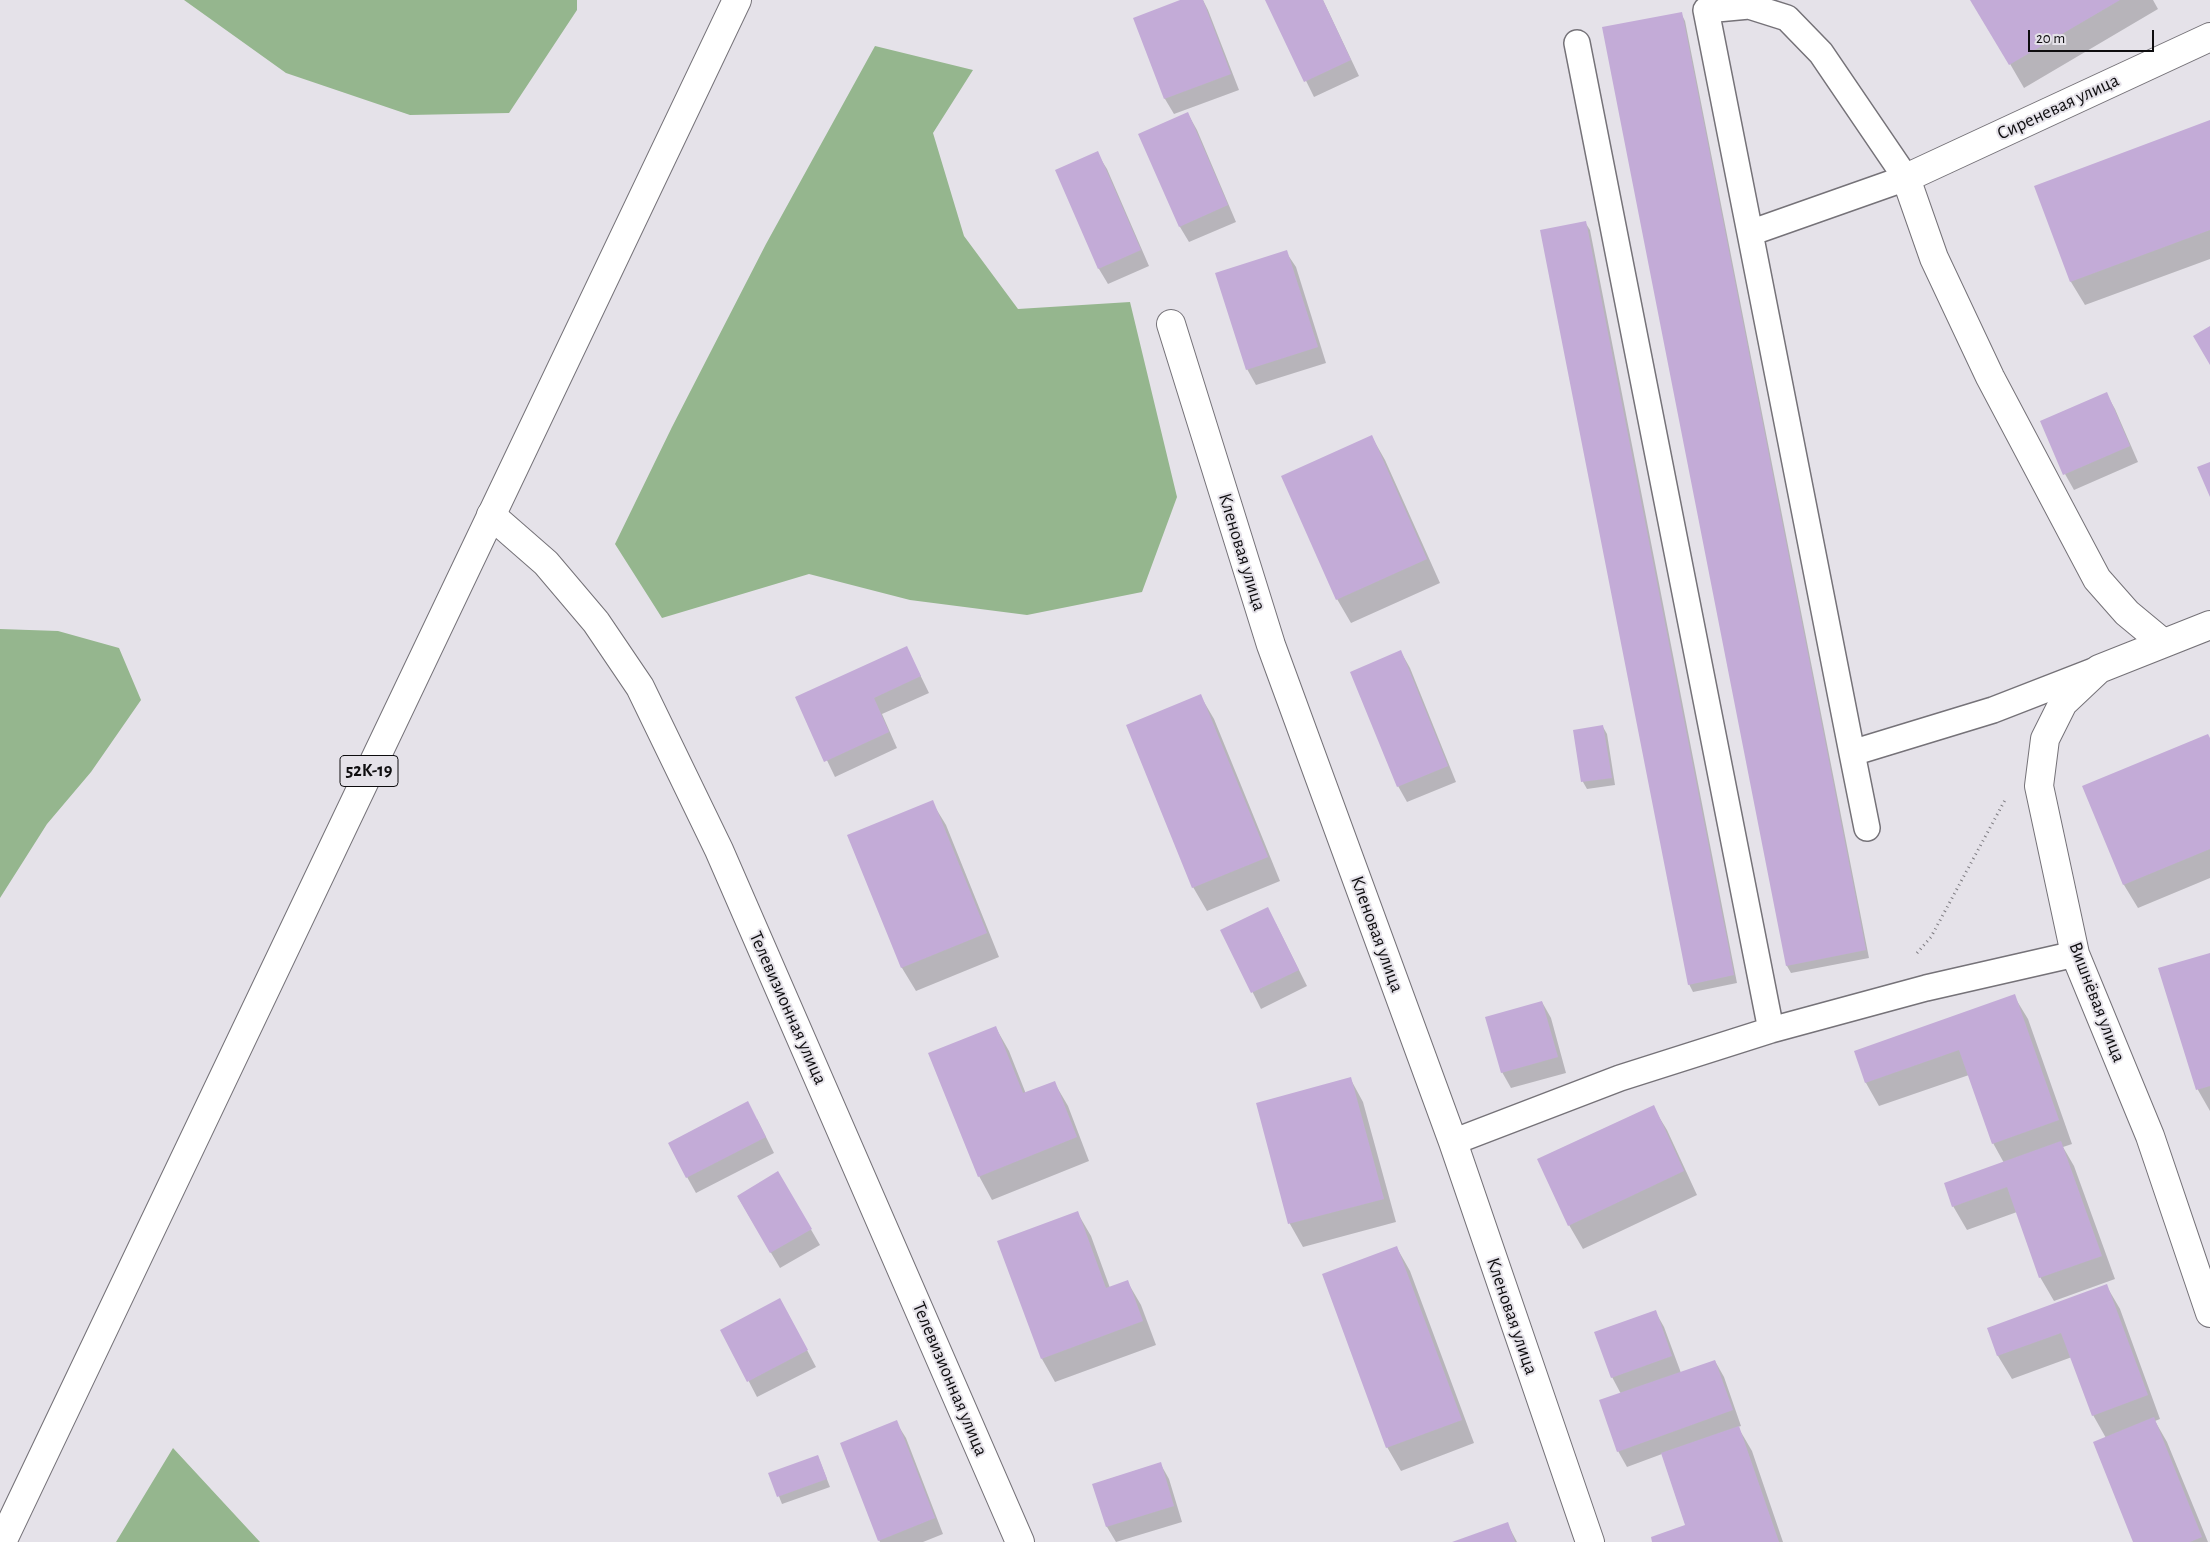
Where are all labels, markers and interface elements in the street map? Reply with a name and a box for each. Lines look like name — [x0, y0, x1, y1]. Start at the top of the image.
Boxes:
scale bar — [2030, 20, 2156, 52]
text: 20 m — [2036, 31, 2065, 46]
street label: Сиреневая улица — [1993, 69, 2123, 145]
street label: Кленовая улица — [1213, 490, 1271, 614]
road number: 52К-19 — [340, 756, 398, 786]
street label: Кленовая улица — [1345, 873, 1409, 995]
street label: Телевизионная улица — [744, 928, 832, 1088]
street label: Вишнёвая улица — [2064, 939, 2130, 1065]
street label: Кленовая улица — [1481, 1254, 1543, 1378]
street label: Телевизионная улица — [907, 1299, 993, 1459]

